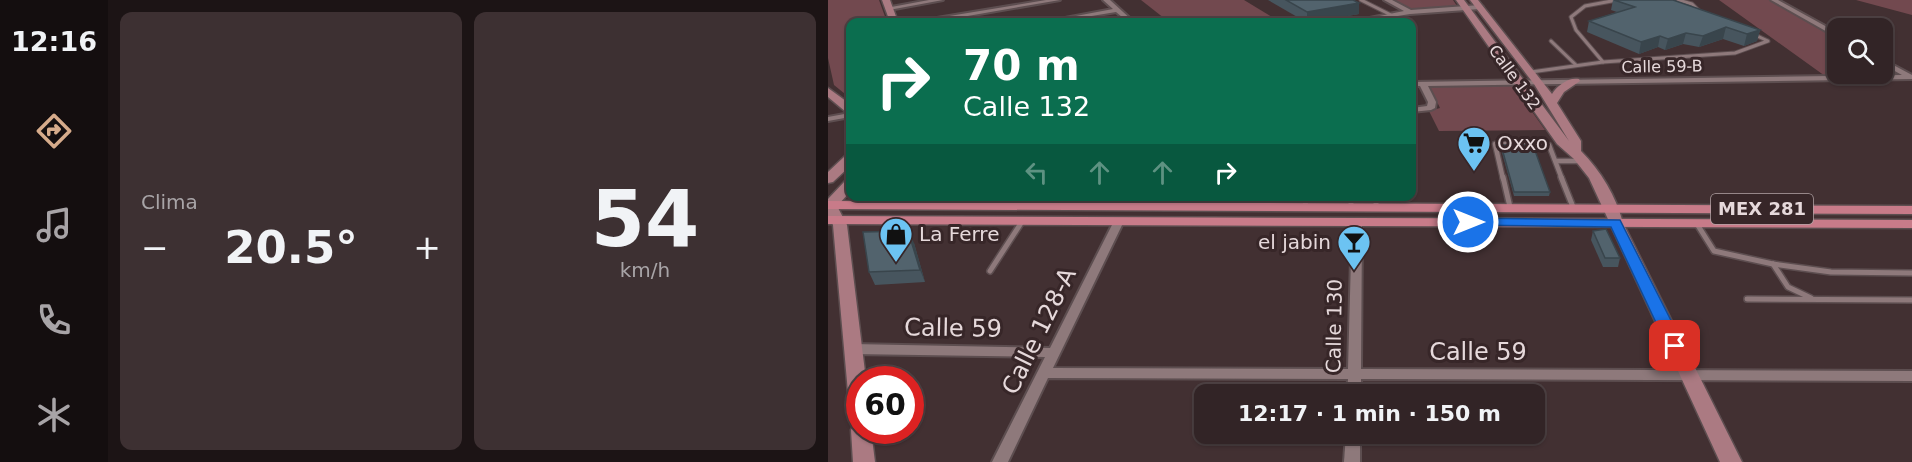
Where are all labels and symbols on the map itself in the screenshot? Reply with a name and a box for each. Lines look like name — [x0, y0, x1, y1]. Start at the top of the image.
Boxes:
street label: Calle 132 — [1485, 41, 1544, 113]
street label: Calle 59-B — [1621, 56, 1703, 77]
supermarket icon: Oxxo — [1456, 125, 1492, 172]
place label: Oxxo — [1497, 131, 1548, 155]
position arrow — [1436, 190, 1500, 254]
road number: MEX 281 — [1711, 194, 1813, 224]
shop icon: La Ferre — [878, 216, 914, 263]
place label: La Ferre — [919, 222, 999, 246]
bar icon: el jabin — [1336, 224, 1372, 271]
place label: el jabin — [1258, 230, 1331, 254]
street label: Calle 128-A — [996, 263, 1082, 399]
street label: Calle 130 — [1321, 279, 1347, 373]
street label: Calle 59 — [904, 313, 1002, 343]
pin — [1649, 320, 1700, 371]
street label: Calle 59 — [1429, 338, 1527, 366]
speed limit sign: 60 — [846, 366, 924, 444]

